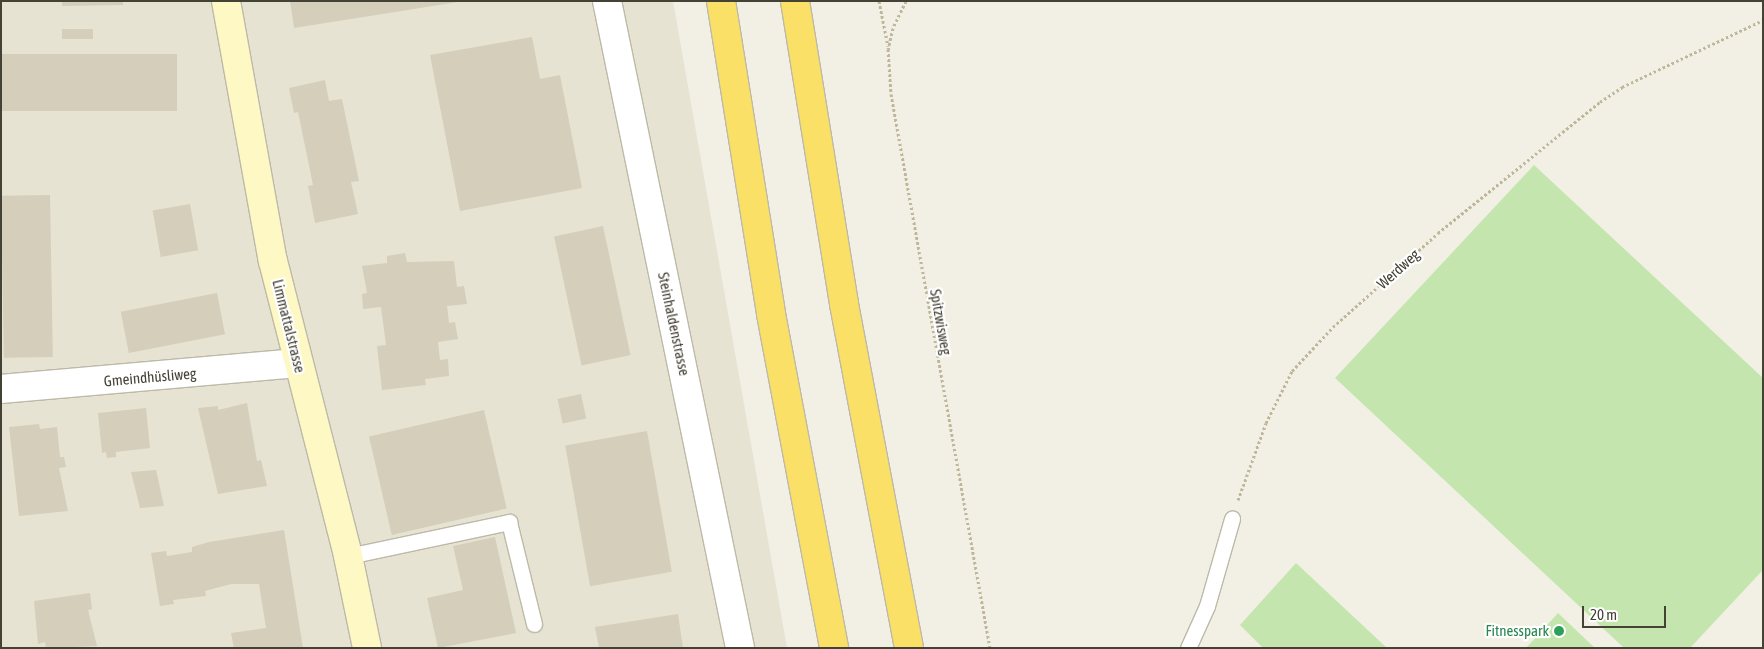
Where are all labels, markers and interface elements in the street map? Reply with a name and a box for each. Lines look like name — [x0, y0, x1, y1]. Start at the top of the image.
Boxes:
street label: Werdweg — [1373, 245, 1423, 293]
street label: Steinhaldenstrasse — [654, 271, 694, 377]
street label: Limmattalstrasse — [269, 277, 309, 375]
street label: Spitzwisweg — [926, 288, 956, 356]
street label: Gmeindhüsliweg — [103, 364, 197, 390]
scale bar — [1584, 596, 1668, 628]
text: 20 m — [1590, 606, 1617, 623]
place label: Fitnesspark — [1485, 622, 1549, 640]
marker: Fitnesspark — [1553, 625, 1565, 637]

